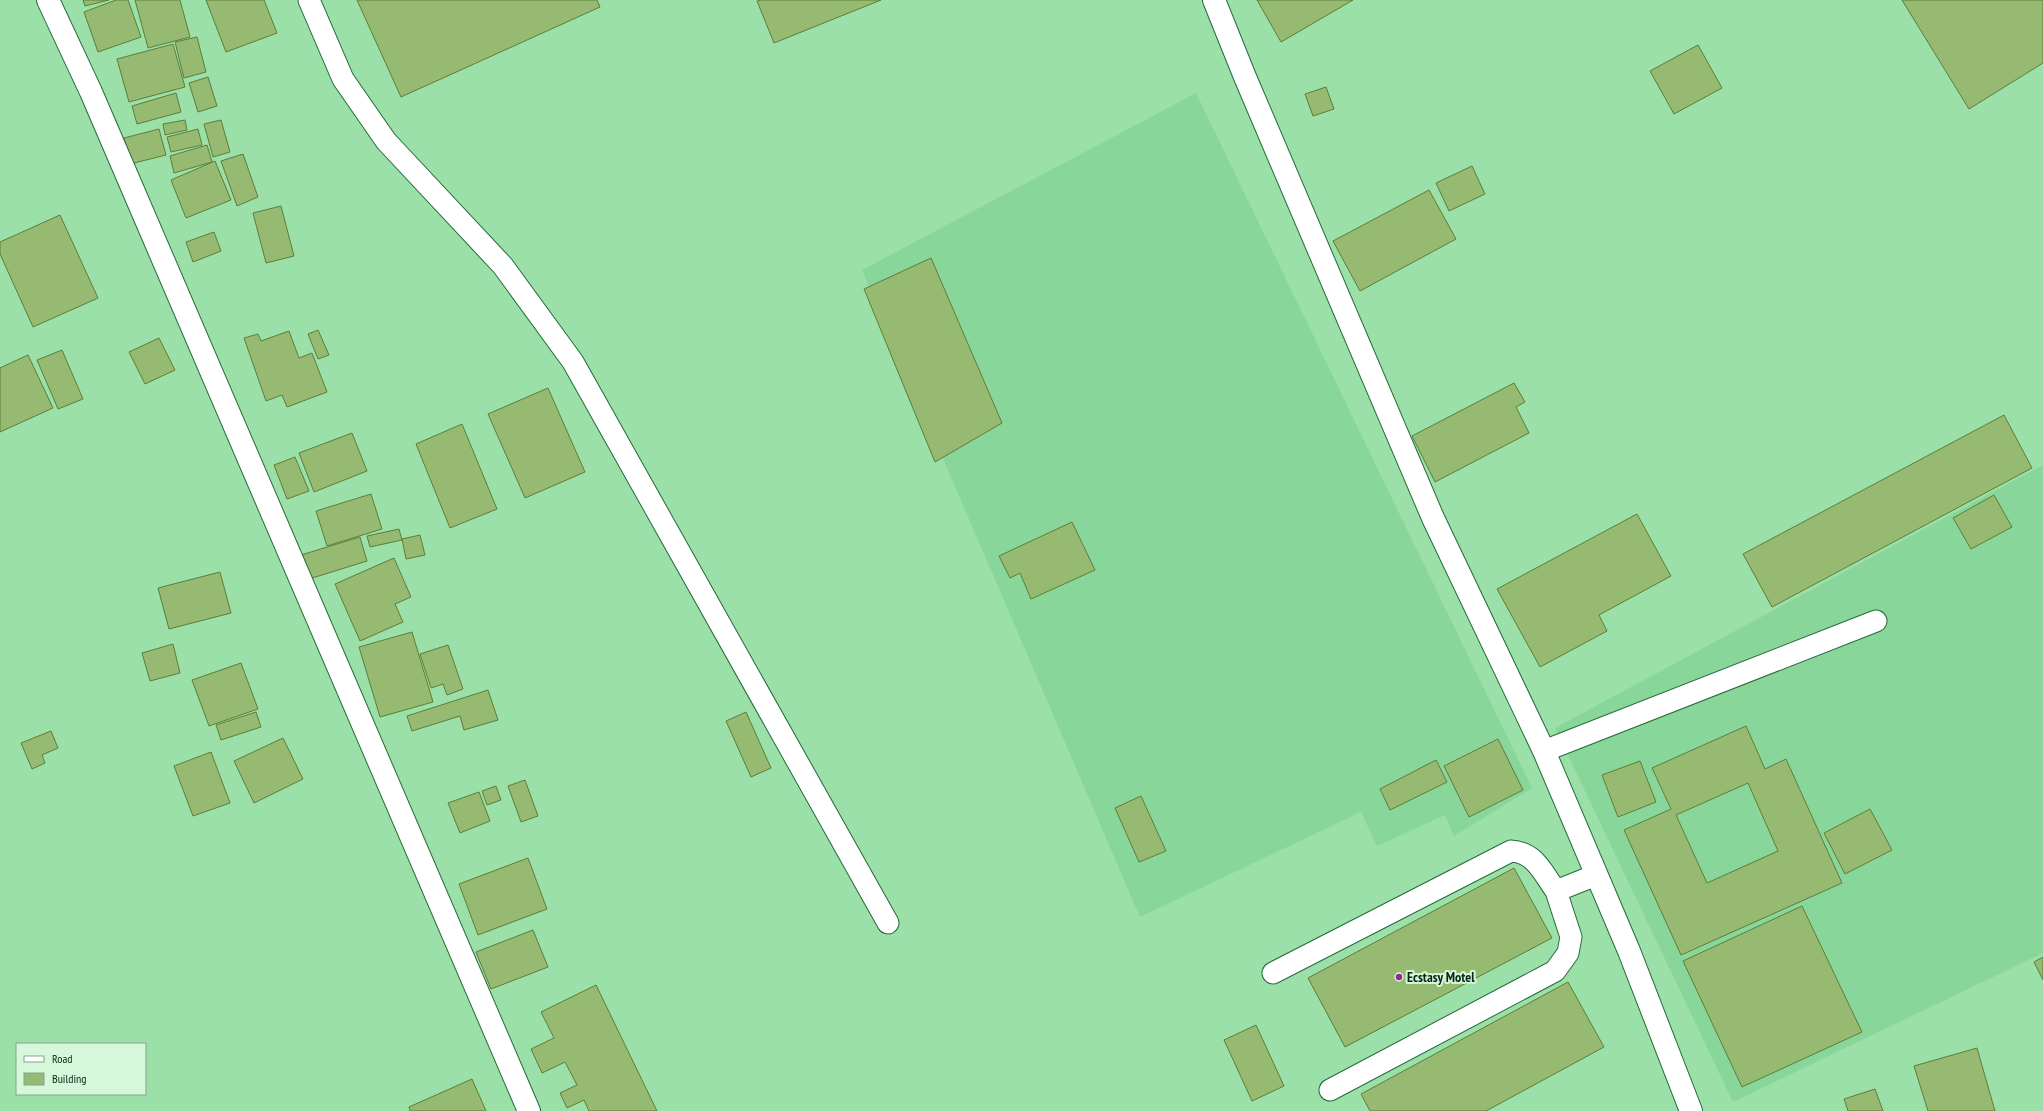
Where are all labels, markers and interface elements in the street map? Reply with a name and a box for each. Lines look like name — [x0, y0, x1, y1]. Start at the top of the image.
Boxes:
place label: Ecstasy Motel — [1407, 968, 1475, 986]
marker: Ecstasy Motel — [1394, 972, 1404, 982]
legend — [16, 1043, 146, 1095]
text: Road — [52, 1051, 72, 1066]
text: Building — [52, 1071, 87, 1086]

